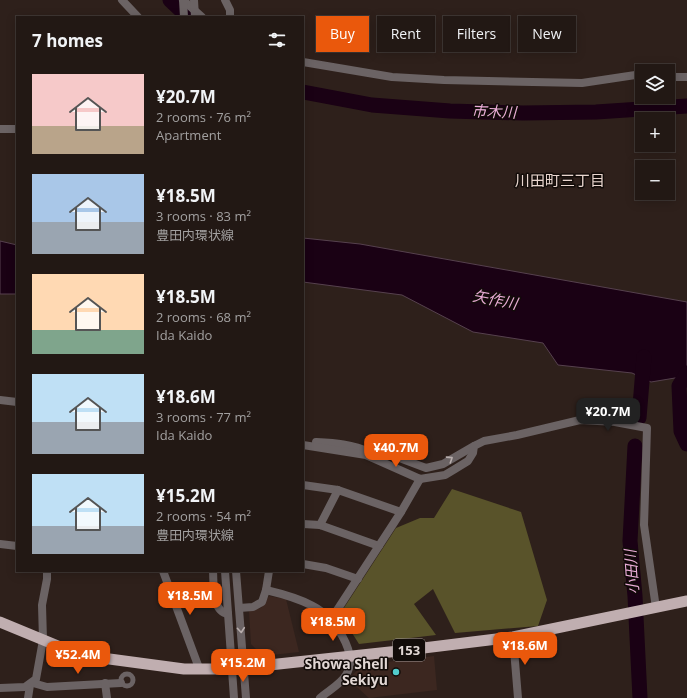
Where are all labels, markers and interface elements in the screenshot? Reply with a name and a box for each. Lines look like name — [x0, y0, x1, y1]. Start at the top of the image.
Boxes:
chip: Buy — [316, 16, 369, 52]
chip: Rent — [377, 16, 435, 52]
chip: Filters — [443, 16, 510, 52]
chip: New — [518, 16, 576, 52]
text: 7 homes — [32, 29, 103, 52]
icon: filters — [266, 29, 288, 51]
map controls — [635, 64, 675, 200]
button: layers — [635, 64, 675, 104]
text: ¥20.7M — [156, 85, 216, 108]
icon: home — [64, 90, 112, 138]
water label: 市木川 — [471, 100, 519, 122]
text: 2 rooms · 76 m² — [156, 108, 251, 126]
button: + — [635, 112, 675, 152]
text: Apartment — [156, 126, 221, 144]
button: − — [635, 160, 675, 200]
district label: 川田町三丁目 — [515, 170, 605, 190]
text: ¥18.5M — [156, 184, 216, 207]
icon: home — [64, 190, 112, 238]
text: 3 rooms · 83 m² — [156, 207, 251, 225]
text: 豊田内環状線 — [156, 226, 234, 244]
text: ¥18.5M — [156, 285, 216, 308]
water label: 矢作川 — [471, 285, 521, 314]
icon: home — [64, 290, 112, 338]
text: 2 rooms · 68 m² — [156, 308, 251, 326]
text: Ida Kaido — [156, 326, 212, 344]
text: ¥18.6M — [156, 385, 216, 408]
icon: home — [64, 390, 112, 438]
pin: ¥20.7M — [575, 398, 641, 432]
text: ¥20.7M — [585, 402, 631, 420]
text: 3 rooms · 77 m² — [156, 408, 251, 426]
text: Ida Kaido — [156, 426, 212, 444]
pin: ¥40.7M — [363, 434, 429, 468]
text: ¥40.7M — [373, 438, 419, 456]
one-way arrow — [446, 456, 453, 464]
text: ¥15.2M — [156, 484, 216, 507]
icon: home — [64, 490, 112, 538]
text: 2 rooms · 54 m² — [156, 507, 251, 525]
text: 豊田内環状線 — [156, 526, 234, 544]
water label: 小田川 — [619, 547, 643, 595]
pin: ¥18.5M — [157, 582, 223, 616]
text: ¥18.5M — [167, 586, 213, 604]
pin: ¥18.5M — [300, 608, 366, 642]
text: ¥18.5M — [310, 612, 356, 630]
one-way arrow — [237, 627, 246, 633]
pin: ¥18.6M — [492, 632, 558, 666]
text: ¥18.6M — [502, 636, 548, 654]
road number: 153 — [393, 639, 425, 661]
pin: ¥52.4M — [45, 641, 111, 675]
text: ¥52.4M — [55, 645, 101, 663]
pin: ¥15.2M — [210, 649, 276, 683]
text: ¥15.2M — [220, 653, 266, 671]
place label: Showa Shell Sekiyu — [305, 654, 388, 689]
marker: Showa Shell Sekiyu — [391, 667, 401, 677]

